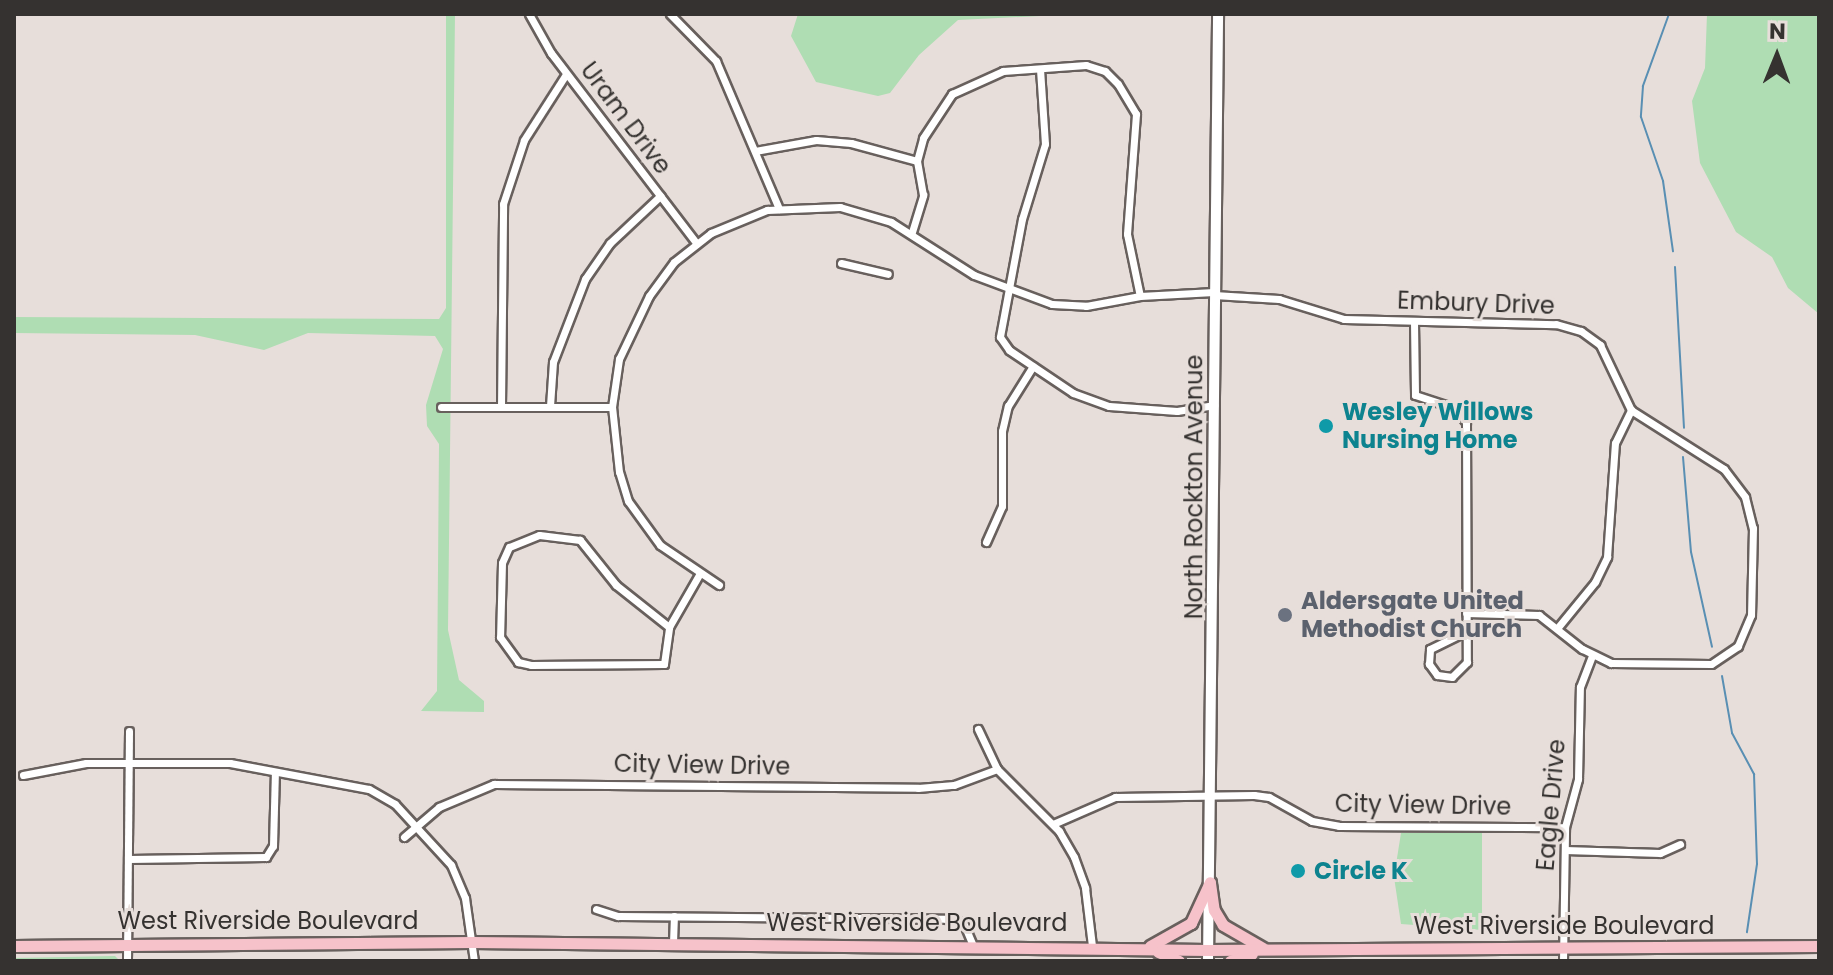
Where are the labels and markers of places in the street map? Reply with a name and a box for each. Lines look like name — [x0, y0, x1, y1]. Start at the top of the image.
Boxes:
place label: Wesley Willows Nursing Home — [1342, 398, 1533, 454]
marker: Wesley Willows Nursing Home — [1317, 417, 1335, 435]
place label: Aldersgate United Methodist Church — [1301, 587, 1524, 643]
marker: Aldersgate United Methodist Church — [1276, 606, 1294, 624]
place label: Circle K — [1314, 857, 1408, 885]
marker: Circle K — [1289, 862, 1307, 880]

